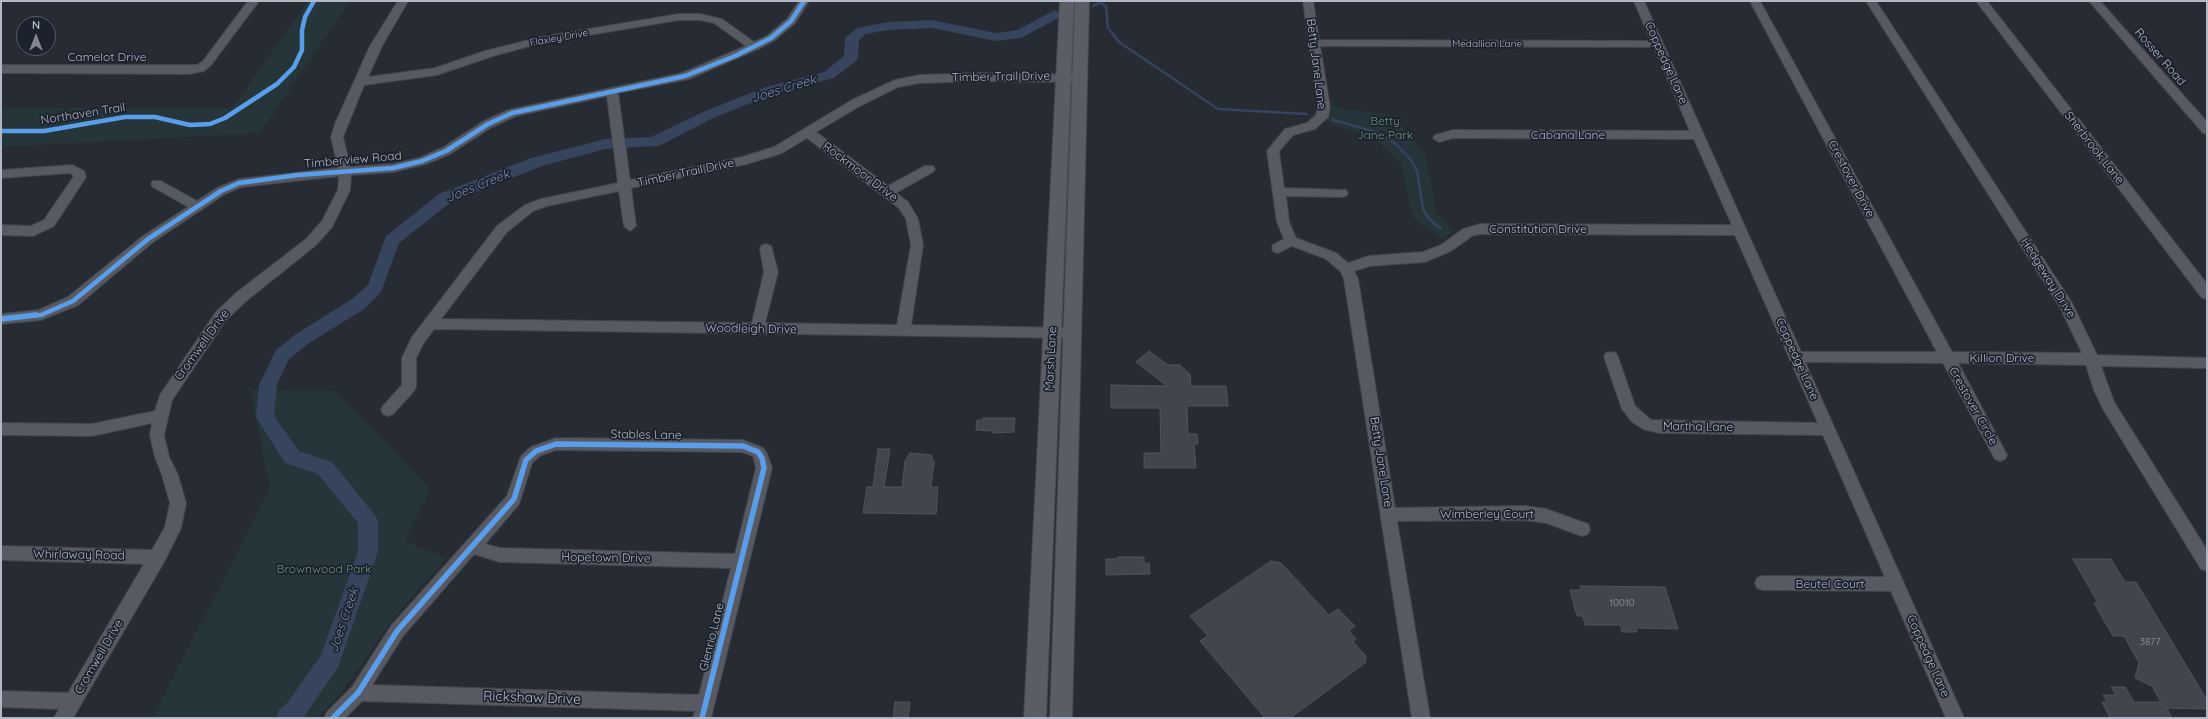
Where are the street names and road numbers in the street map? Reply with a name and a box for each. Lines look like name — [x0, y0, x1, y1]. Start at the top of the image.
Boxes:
street label: Betty Jane Lane — [1303, 18, 1329, 110]
street label: Coppedge Lane — [1641, 20, 1691, 106]
street label: Rosser Road — [2131, 26, 2189, 88]
street label: Flaxley Drive — [529, 27, 589, 49]
street label: Medallion Lane — [1452, 38, 1522, 50]
street label: Camelot Drive — [68, 50, 146, 64]
street label: Timber Trail Drive — [952, 69, 1050, 85]
street label: Northaven Trail — [40, 100, 126, 128]
street label: Sherbrook Lane — [2061, 109, 2127, 187]
street label: Cabana Lane — [1531, 128, 1605, 142]
street label: Crestover Drive — [1825, 138, 1877, 220]
street label: Rockmoor Drive — [820, 139, 900, 205]
street label: Timberview Road — [304, 149, 402, 171]
street label: Timber Trail Drive — [636, 156, 736, 190]
street label: Constitution Drive — [1489, 222, 1587, 236]
street label: Hedgeway Drive — [2018, 235, 2078, 321]
street label: Cromwell Drive — [172, 307, 232, 383]
street label: Coppedge Lane — [1772, 316, 1822, 402]
street label: Woodleigh Drive — [705, 321, 797, 337]
street label: Marsh Lane — [1042, 326, 1060, 392]
street label: Killion Drive — [1969, 351, 2035, 365]
street label: Crestover Circle — [1946, 364, 2000, 448]
street label: Betty Jane Lane — [1367, 416, 1395, 508]
street label: Martha Lane — [1663, 419, 1733, 435]
street label: Stables Lane — [610, 427, 682, 443]
street label: Wimberley Court — [1440, 507, 1534, 521]
street label: Whirlaway Road — [33, 547, 125, 563]
street label: Hopetown Drive — [561, 550, 651, 566]
street label: Beutel Court — [1796, 577, 1864, 591]
street label: Glenrio Lane — [697, 601, 727, 673]
street label: Coppedge Lane — [1903, 613, 1953, 699]
street label: Cromwell Drive — [72, 617, 126, 697]
street label: Rickshaw Drive — [483, 688, 581, 708]

